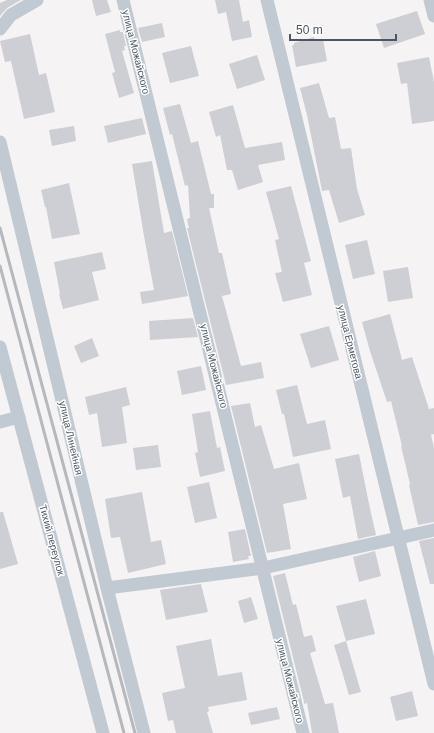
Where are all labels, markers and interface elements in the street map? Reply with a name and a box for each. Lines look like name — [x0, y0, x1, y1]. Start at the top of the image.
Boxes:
street label: улица Можайского — [120, 9, 152, 95]
scale bar — [290, 16, 396, 42]
text: 50 m — [296, 23, 323, 37]
street label: улица Ерметова — [336, 304, 365, 380]
street label: улица Можайского — [198, 323, 230, 409]
street label: улица Линейная — [57, 400, 85, 476]
street label: Тихий переулок — [37, 503, 67, 577]
street label: улица Можайского — [274, 638, 306, 724]

